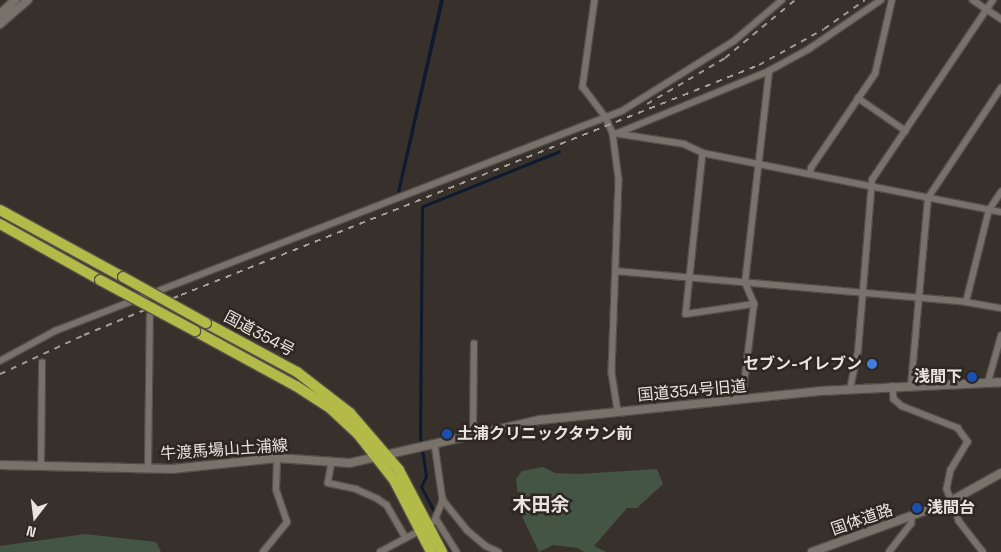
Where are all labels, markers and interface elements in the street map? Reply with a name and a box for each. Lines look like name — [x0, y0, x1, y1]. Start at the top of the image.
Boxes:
street label: 国道354号 — [220, 307, 298, 361]
place label: セブン-イレブン — [743, 354, 862, 374]
marker: セブン-イレブン — [866, 358, 878, 370]
place label: 浅間下 — [914, 367, 962, 387]
marker: 浅間下 — [966, 371, 978, 383]
street label: 国道354号旧道 — [637, 377, 747, 405]
place label: 土浦クリニックタウン前 — [457, 424, 633, 444]
marker: 土浦クリニックタウン前 — [441, 428, 453, 440]
street label: 牛渡馬場山土浦線 — [159, 436, 289, 464]
north arrow — [10, 492, 60, 542]
district label: 木田余 — [513, 494, 569, 516]
place label: 浅間台 — [927, 498, 975, 518]
street label: 国体道路 — [829, 501, 895, 539]
marker: 浅間台 — [911, 502, 923, 514]
text: N — [24, 522, 38, 541]

